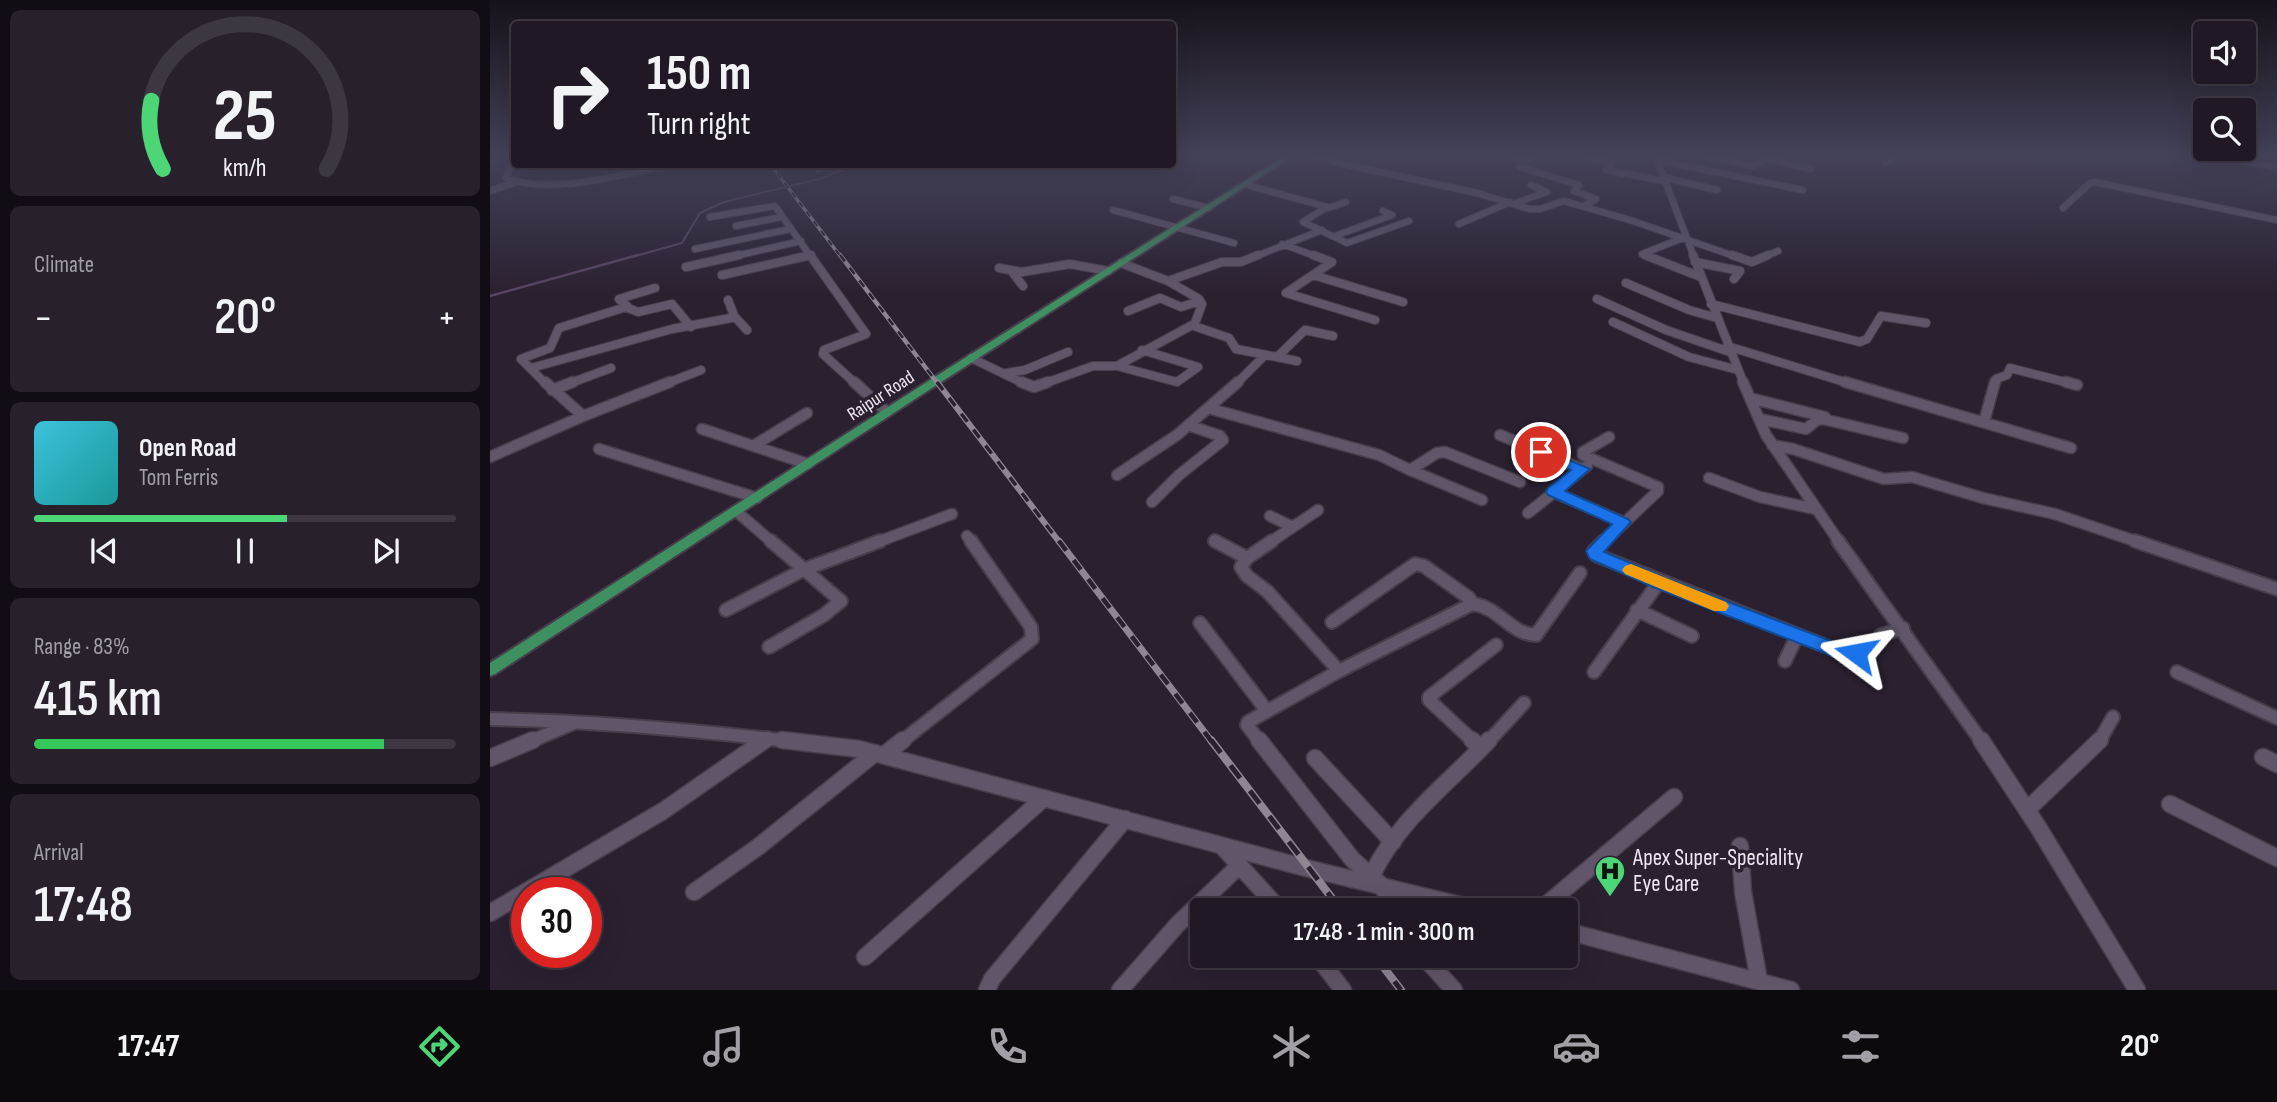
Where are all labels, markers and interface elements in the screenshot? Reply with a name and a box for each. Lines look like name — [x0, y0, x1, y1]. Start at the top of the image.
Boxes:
map controls — [2193, 21, 2256, 161]
button: sound — [2193, 21, 2256, 84]
text: 150 m — [647, 45, 751, 104]
icon: right — [532, 49, 623, 140]
text: 25 — [213, 73, 277, 161]
button: search — [2193, 98, 2256, 161]
text: Turn right — [647, 105, 751, 144]
text: km/h — [223, 153, 267, 184]
text: Climate — [34, 251, 94, 279]
text: 20° — [214, 286, 276, 349]
text: − — [34, 296, 53, 341]
text: + — [437, 296, 456, 341]
street label: Raipur Road — [843, 366, 919, 426]
pin — [1511, 422, 1571, 482]
text: Open Road — [139, 433, 236, 464]
icon: arrive — [1522, 433, 1560, 471]
text: Tom Ferris — [139, 464, 218, 492]
icon: previous — [85, 532, 123, 570]
icon: pause — [226, 532, 264, 570]
icon: next — [367, 532, 405, 570]
position arrow — [1819, 616, 1893, 690]
text: Range · 83% — [34, 633, 130, 661]
text: 415 km — [34, 668, 162, 731]
text: Arrival — [34, 839, 83, 867]
place label: Apex Super-Speciality Eye Care — [1632, 844, 1803, 898]
hospital icon: Apex Super-Speciality Eye Care — [1593, 854, 1627, 898]
text: 17:48 — [34, 874, 133, 937]
speed limit sign: 30 — [511, 877, 602, 968]
text: 17:48 · 1 min · 300 m — [1293, 917, 1475, 948]
icon: directions — [415, 1022, 464, 1071]
icon: music — [699, 1022, 748, 1071]
icon: phone — [983, 1022, 1032, 1071]
icon: climate — [1267, 1022, 1316, 1071]
icon: car — [1552, 1022, 1601, 1071]
icon: filters — [1836, 1022, 1885, 1071]
text: 17:47 — [118, 1027, 179, 1066]
text: 20° — [2120, 1027, 2159, 1066]

